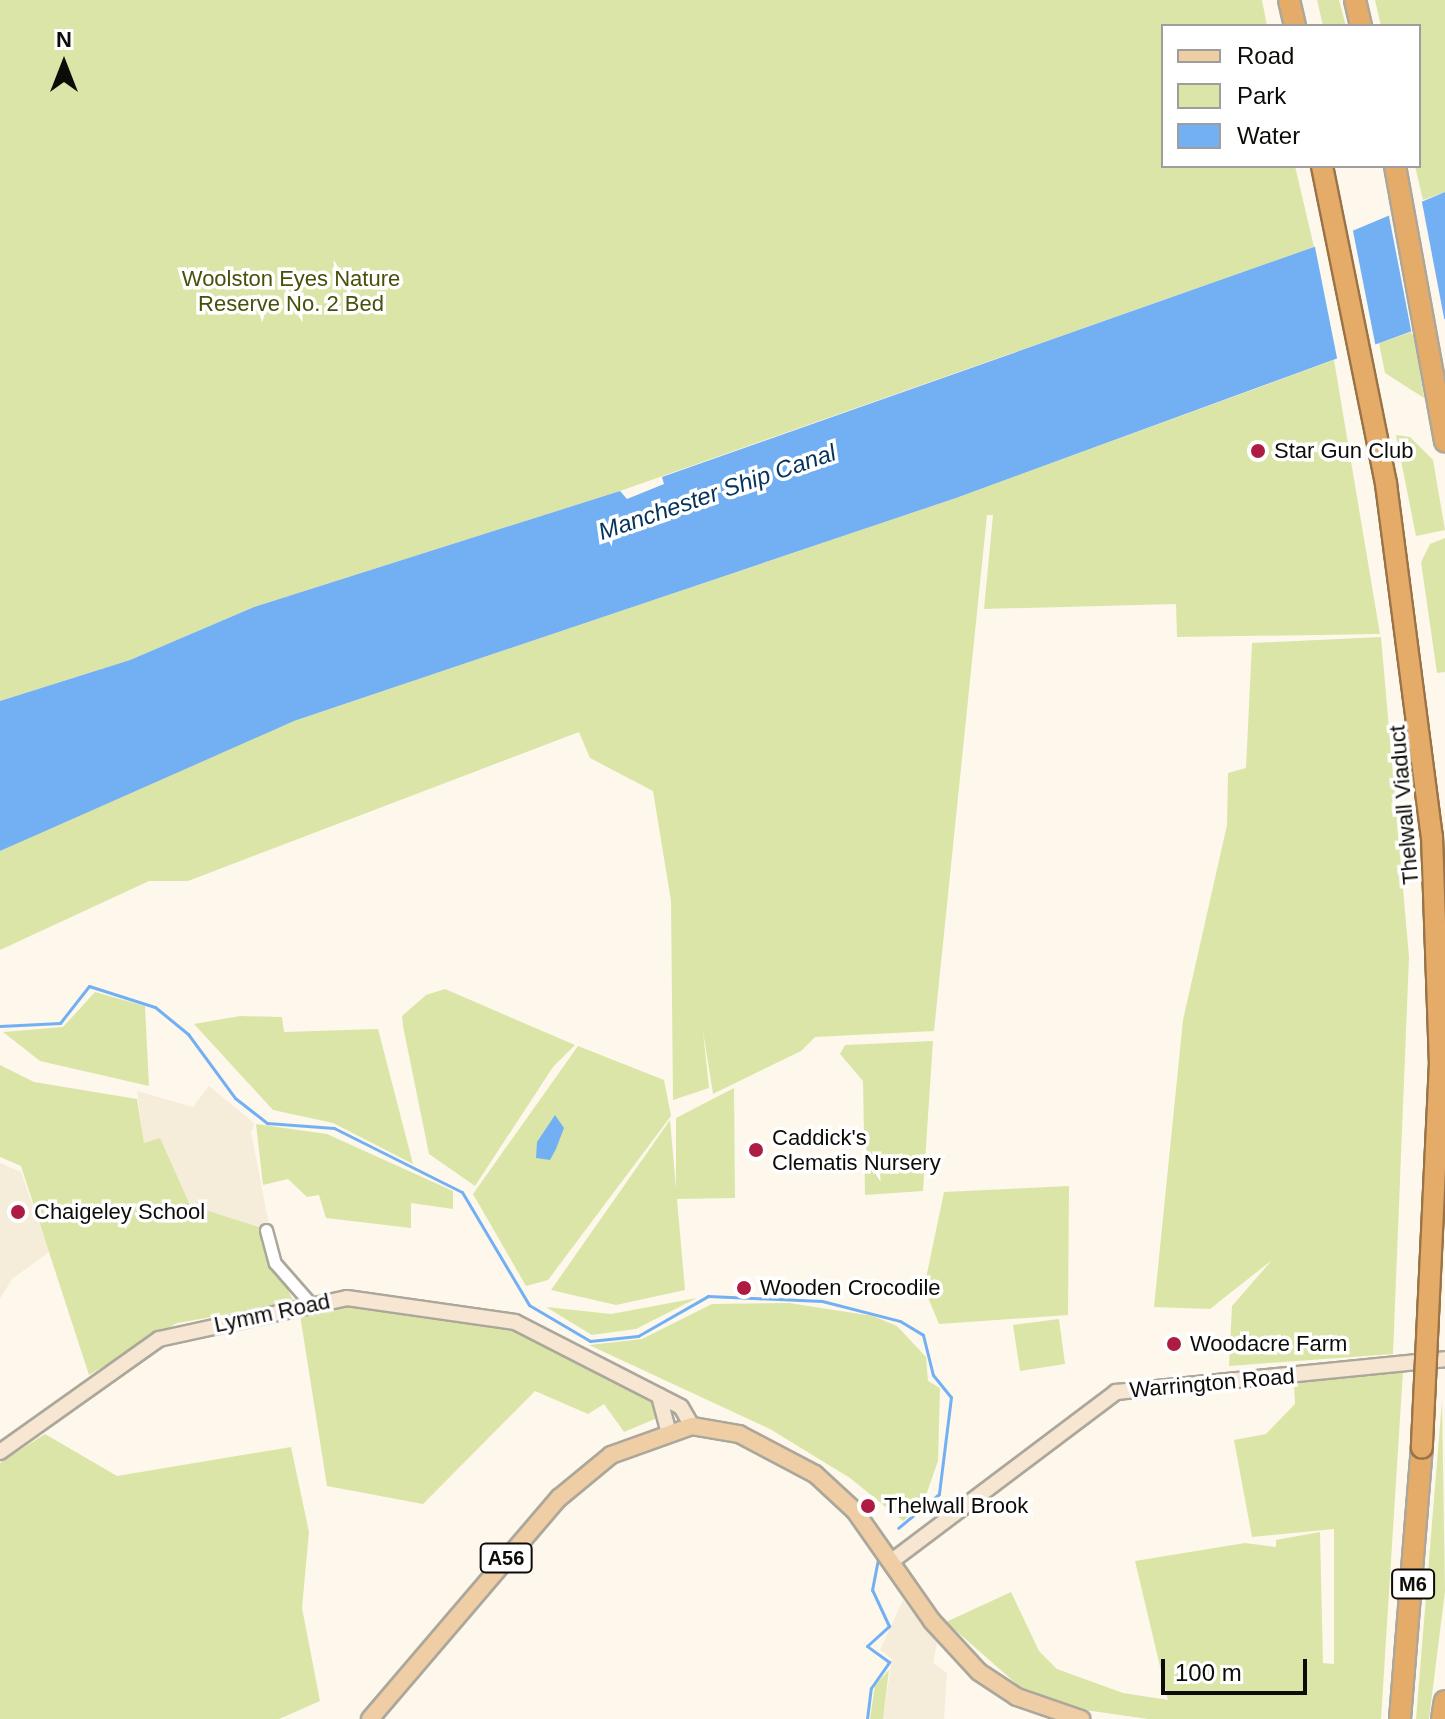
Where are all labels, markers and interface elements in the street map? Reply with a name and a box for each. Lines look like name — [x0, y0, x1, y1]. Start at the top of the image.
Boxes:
north arrow — [24, 24, 104, 104]
legend — [1161, 24, 1421, 168]
text: N — [56, 27, 72, 52]
text: Road — [1237, 42, 1294, 69]
text: Park — [1237, 82, 1286, 109]
text: Water — [1237, 122, 1300, 149]
park label: Woolston Eyes Nature Reserve No. 2 Bed — [182, 265, 400, 316]
water label: Manchester Ship Canal — [594, 438, 840, 546]
place label: Star Gun Club — [1274, 438, 1413, 464]
marker: Star Gun Club — [1249, 442, 1267, 460]
street label: Thelwall Viaduct — [1384, 724, 1424, 886]
place label: Caddick's Clematis Nursery — [772, 1124, 941, 1176]
marker: Caddick's Clematis Nursery — [747, 1141, 765, 1159]
place label: Chaigeley School — [34, 1199, 205, 1225]
marker: Chaigeley School — [9, 1203, 27, 1221]
place label: Wooden Crocodile — [760, 1275, 941, 1301]
marker: Wooden Crocodile — [735, 1279, 753, 1297]
street label: Lymm Road — [212, 1288, 332, 1338]
place label: Woodacre Farm — [1190, 1331, 1347, 1357]
marker: Woodacre Farm — [1165, 1335, 1183, 1353]
street label: Warrington Road — [1128, 1363, 1296, 1403]
place label: Thelwall Brook — [884, 1493, 1028, 1519]
marker: Thelwall Brook — [859, 1497, 877, 1515]
road number: A56 — [478, 1542, 534, 1574]
road number: M6 — [1391, 1568, 1435, 1600]
scale bar — [1165, 1643, 1311, 1693]
text: 100 m — [1175, 1659, 1242, 1686]

